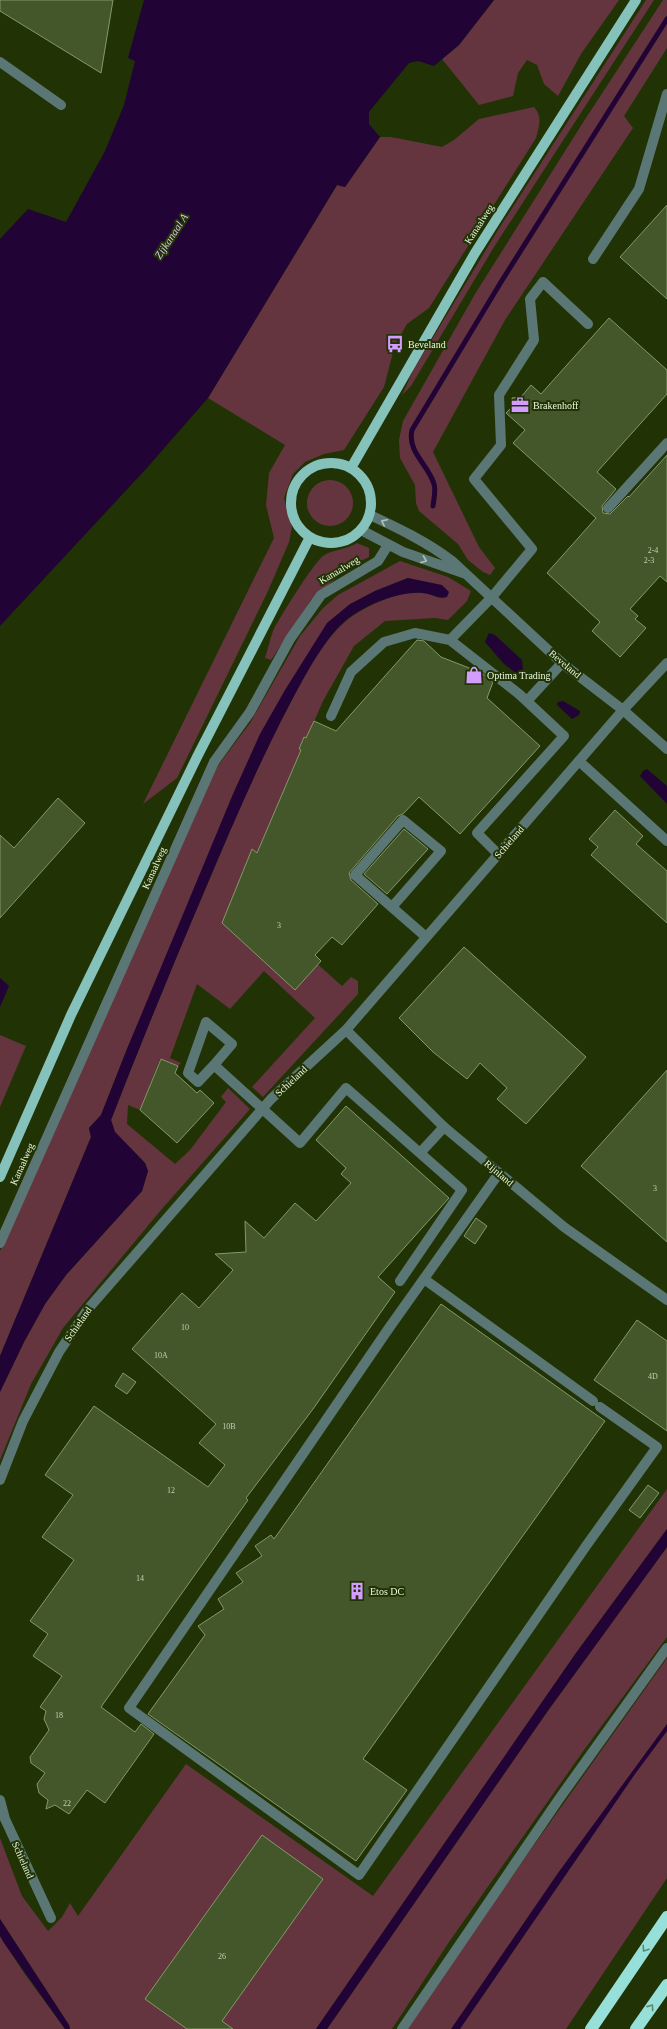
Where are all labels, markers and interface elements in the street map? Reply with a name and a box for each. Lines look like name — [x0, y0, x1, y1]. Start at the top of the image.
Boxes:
street label: Kanaalweg — [462, 202, 496, 246]
water label: Zijkanaal A — [152, 211, 190, 261]
bus stop icon: Beveland — [385, 334, 405, 354]
place label: Beveland — [408, 339, 446, 350]
office icon: Brakenhoff — [510, 395, 530, 415]
place label: Brakenhoff — [533, 400, 579, 411]
one-way arrow — [381, 519, 389, 527]
house number: 2-4 — [648, 546, 658, 555]
street label: Kanaalweg — [317, 554, 361, 586]
one-way arrow — [421, 556, 428, 564]
house number: 2-3 — [644, 556, 654, 565]
street label: Beveland — [547, 648, 583, 680]
shop icon: Optima Trading — [464, 665, 484, 685]
place label: Optima Trading — [487, 670, 551, 681]
street label: Schieland — [492, 824, 526, 860]
street label: Kanaalweg — [140, 845, 168, 891]
house number: 3 — [277, 921, 281, 930]
street label: Schieland — [273, 1064, 309, 1098]
street label: Kanaalweg — [8, 1141, 36, 1187]
street label: Rijnland — [482, 1158, 516, 1188]
house number: 3 — [653, 1184, 657, 1193]
street label: Schieland — [62, 1305, 94, 1343]
house number: 10 — [181, 1323, 189, 1332]
house number: 10A — [154, 1351, 168, 1360]
house number: 4D — [648, 1372, 658, 1381]
house number: 10B — [222, 1422, 236, 1431]
house number: 12 — [167, 1486, 175, 1495]
house number: 14 — [136, 1574, 144, 1583]
building icon: Etos DC — [347, 1581, 367, 1601]
place label: Etos DC — [370, 1586, 405, 1597]
house number: 18 — [55, 1711, 63, 1720]
house number: 22 — [63, 1799, 71, 1808]
street label: Schieland — [10, 1840, 36, 1880]
one-way arrow — [642, 1945, 650, 1952]
house number: 26 — [218, 1952, 226, 1961]
one-way arrow — [646, 2004, 654, 2011]

